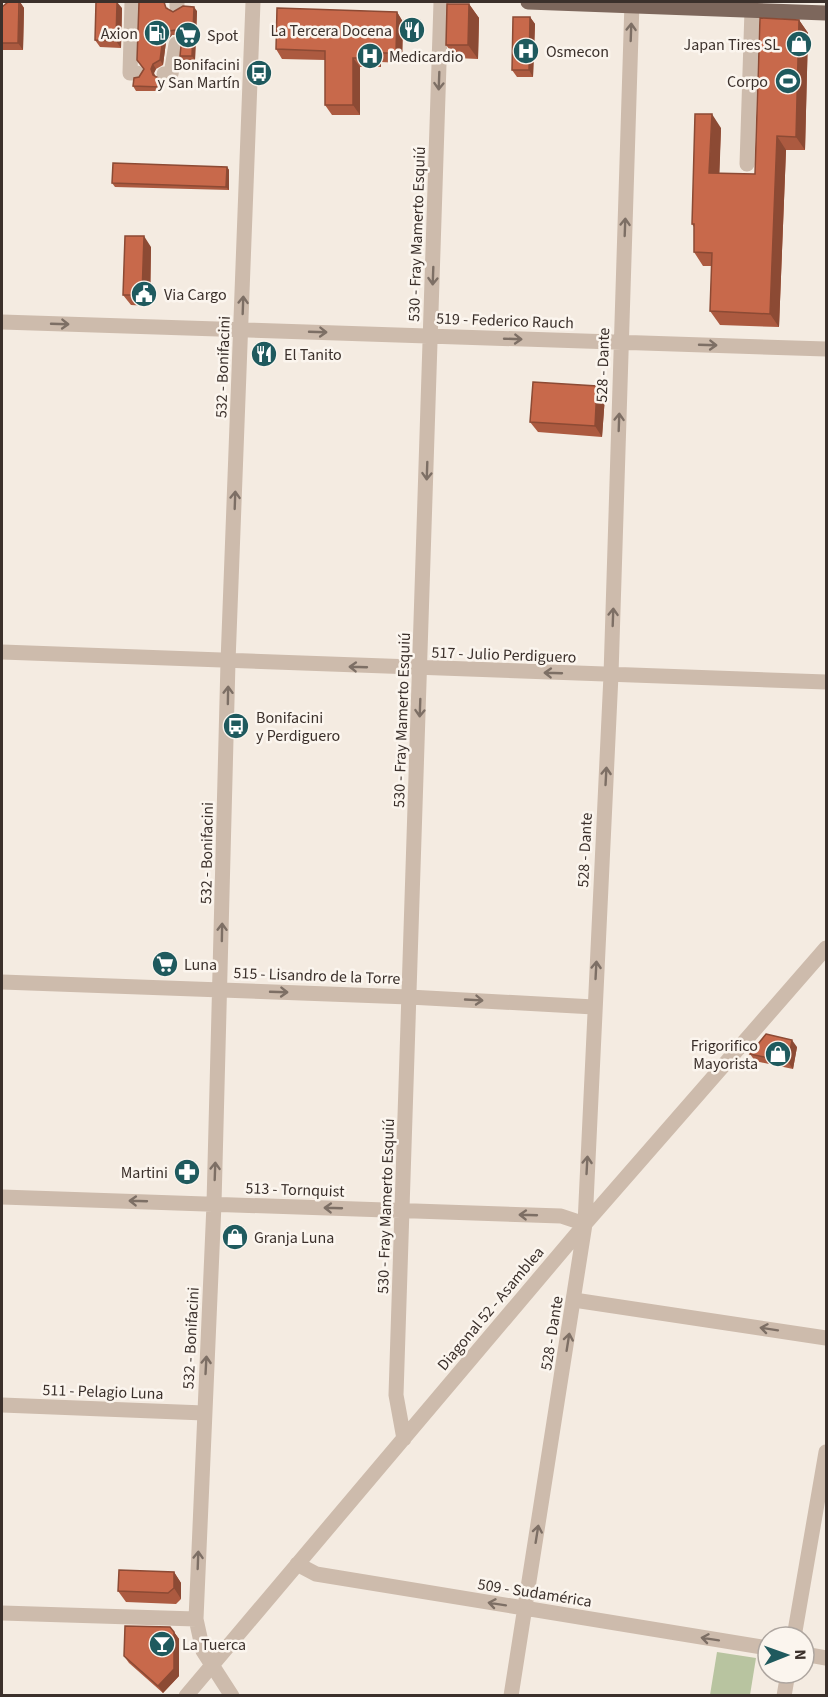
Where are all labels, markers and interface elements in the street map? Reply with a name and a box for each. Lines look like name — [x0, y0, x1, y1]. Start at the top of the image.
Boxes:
restaurant icon: La Tercera Docena — [397, 15, 427, 45]
fuel station icon: Axion — [142, 18, 172, 48]
supermarket icon: Spot — [173, 20, 203, 50]
place label: La Tercera Docena — [271, 20, 392, 42]
one-way arrow — [626, 22, 637, 42]
place label: Axion — [101, 23, 138, 45]
place label: Spot — [207, 25, 239, 47]
shop icon: Japan Tires SL — [784, 29, 814, 59]
place label: Japan Tires SL — [684, 34, 780, 56]
hospital icon: Osmecon — [511, 36, 541, 66]
hospital icon: Medicardio — [355, 41, 385, 71]
place label: Osmecon — [546, 41, 609, 63]
place label: Medicardio — [389, 46, 463, 68]
place label: Bonifacini y San Martín — [157, 54, 240, 94]
bus stop icon: Bonifacini y San Martín — [244, 58, 274, 88]
sports icon: Corpo — [773, 66, 803, 96]
one-way arrow — [433, 70, 444, 90]
place label: Corpo — [727, 71, 768, 93]
street label: 530 - Fray Mamerto Esquiú — [403, 146, 431, 322]
one-way arrow — [619, 217, 631, 237]
one-way arrow — [427, 265, 439, 285]
public building icon: Via Cargo — [129, 279, 159, 309]
place label: Via Cargo — [164, 284, 227, 306]
one-way arrow — [237, 296, 248, 316]
street label: 519 - Federico Rauch — [436, 308, 574, 334]
street label: 532 - Bonifacini — [210, 316, 236, 419]
one-way arrow — [49, 318, 69, 329]
one-way arrow — [307, 326, 327, 337]
street label: 528 - Dante — [591, 327, 615, 403]
one-way arrow — [502, 333, 522, 344]
restaurant icon: El Tanito — [249, 339, 279, 369]
one-way arrow — [697, 339, 717, 351]
place label: El Tanito — [284, 344, 342, 366]
one-way arrow — [613, 412, 624, 432]
one-way arrow — [421, 460, 433, 480]
one-way arrow — [229, 490, 240, 510]
one-way arrow — [607, 607, 619, 627]
street label: 530 - Fray Mamerto Esquiú — [388, 632, 416, 808]
street label: 517 - Julio Perdiguero — [431, 641, 577, 669]
one-way arrow — [348, 661, 368, 672]
one-way arrow — [543, 668, 563, 679]
one-way arrow — [222, 685, 234, 705]
one-way arrow — [414, 697, 425, 717]
place label: Bonifacini y Perdiguero — [256, 707, 340, 747]
bus stop icon: Bonifacini y Perdiguero — [221, 711, 251, 741]
one-way arrow — [601, 766, 612, 786]
street label: 532 - Bonifacini — [195, 802, 219, 904]
street label: 528 - Dante — [572, 812, 598, 888]
one-way arrow — [217, 922, 228, 942]
supermarket icon: Luna — [150, 949, 180, 979]
place label: Luna — [184, 954, 217, 976]
one-way arrow — [591, 961, 602, 981]
street label: 515 - Lisandro de la Torre — [233, 962, 401, 990]
one-way arrow — [269, 987, 289, 998]
one-way arrow — [464, 995, 484, 1006]
place label: Frigorifico Mayorista — [691, 1035, 758, 1075]
shop icon: Frigorifico Mayorista — [763, 1039, 793, 1069]
street label: 530 - Fray Mamerto Esquiú — [372, 1118, 400, 1294]
one-way arrow — [582, 1156, 593, 1176]
pharmacy icon: Martini — [172, 1157, 202, 1187]
one-way arrow — [210, 1161, 221, 1181]
place label: Martini — [121, 1162, 168, 1184]
street label: 513 - Tornquist — [245, 1177, 345, 1203]
one-way arrow — [129, 1196, 149, 1207]
one-way arrow — [323, 1202, 343, 1214]
one-way arrow — [518, 1209, 538, 1221]
shop icon: Granja Luna — [220, 1222, 250, 1252]
place label: Granja Luna — [254, 1227, 334, 1249]
street label: Diagonal 52 - Asamblea — [432, 1242, 549, 1375]
street label: 532 - Bonifacini — [177, 1286, 205, 1390]
street label: 528 - Dante — [535, 1294, 569, 1372]
one-way arrow — [759, 1324, 779, 1335]
one-way arrow — [562, 1332, 573, 1352]
one-way arrow — [201, 1356, 212, 1376]
street label: 511 - Pelagio Luna — [42, 1379, 164, 1405]
one-way arrow — [532, 1525, 543, 1544]
one-way arrow — [193, 1551, 204, 1571]
street label: 509 - Sudamérica — [476, 1573, 594, 1613]
one-way arrow — [488, 1598, 507, 1609]
north arrow — [756, 1625, 816, 1685]
bar icon: La Tuerca — [147, 1629, 177, 1659]
one-way arrow — [701, 1633, 721, 1644]
place label: La Tuerca — [182, 1634, 246, 1656]
text: N — [789, 1649, 811, 1660]

